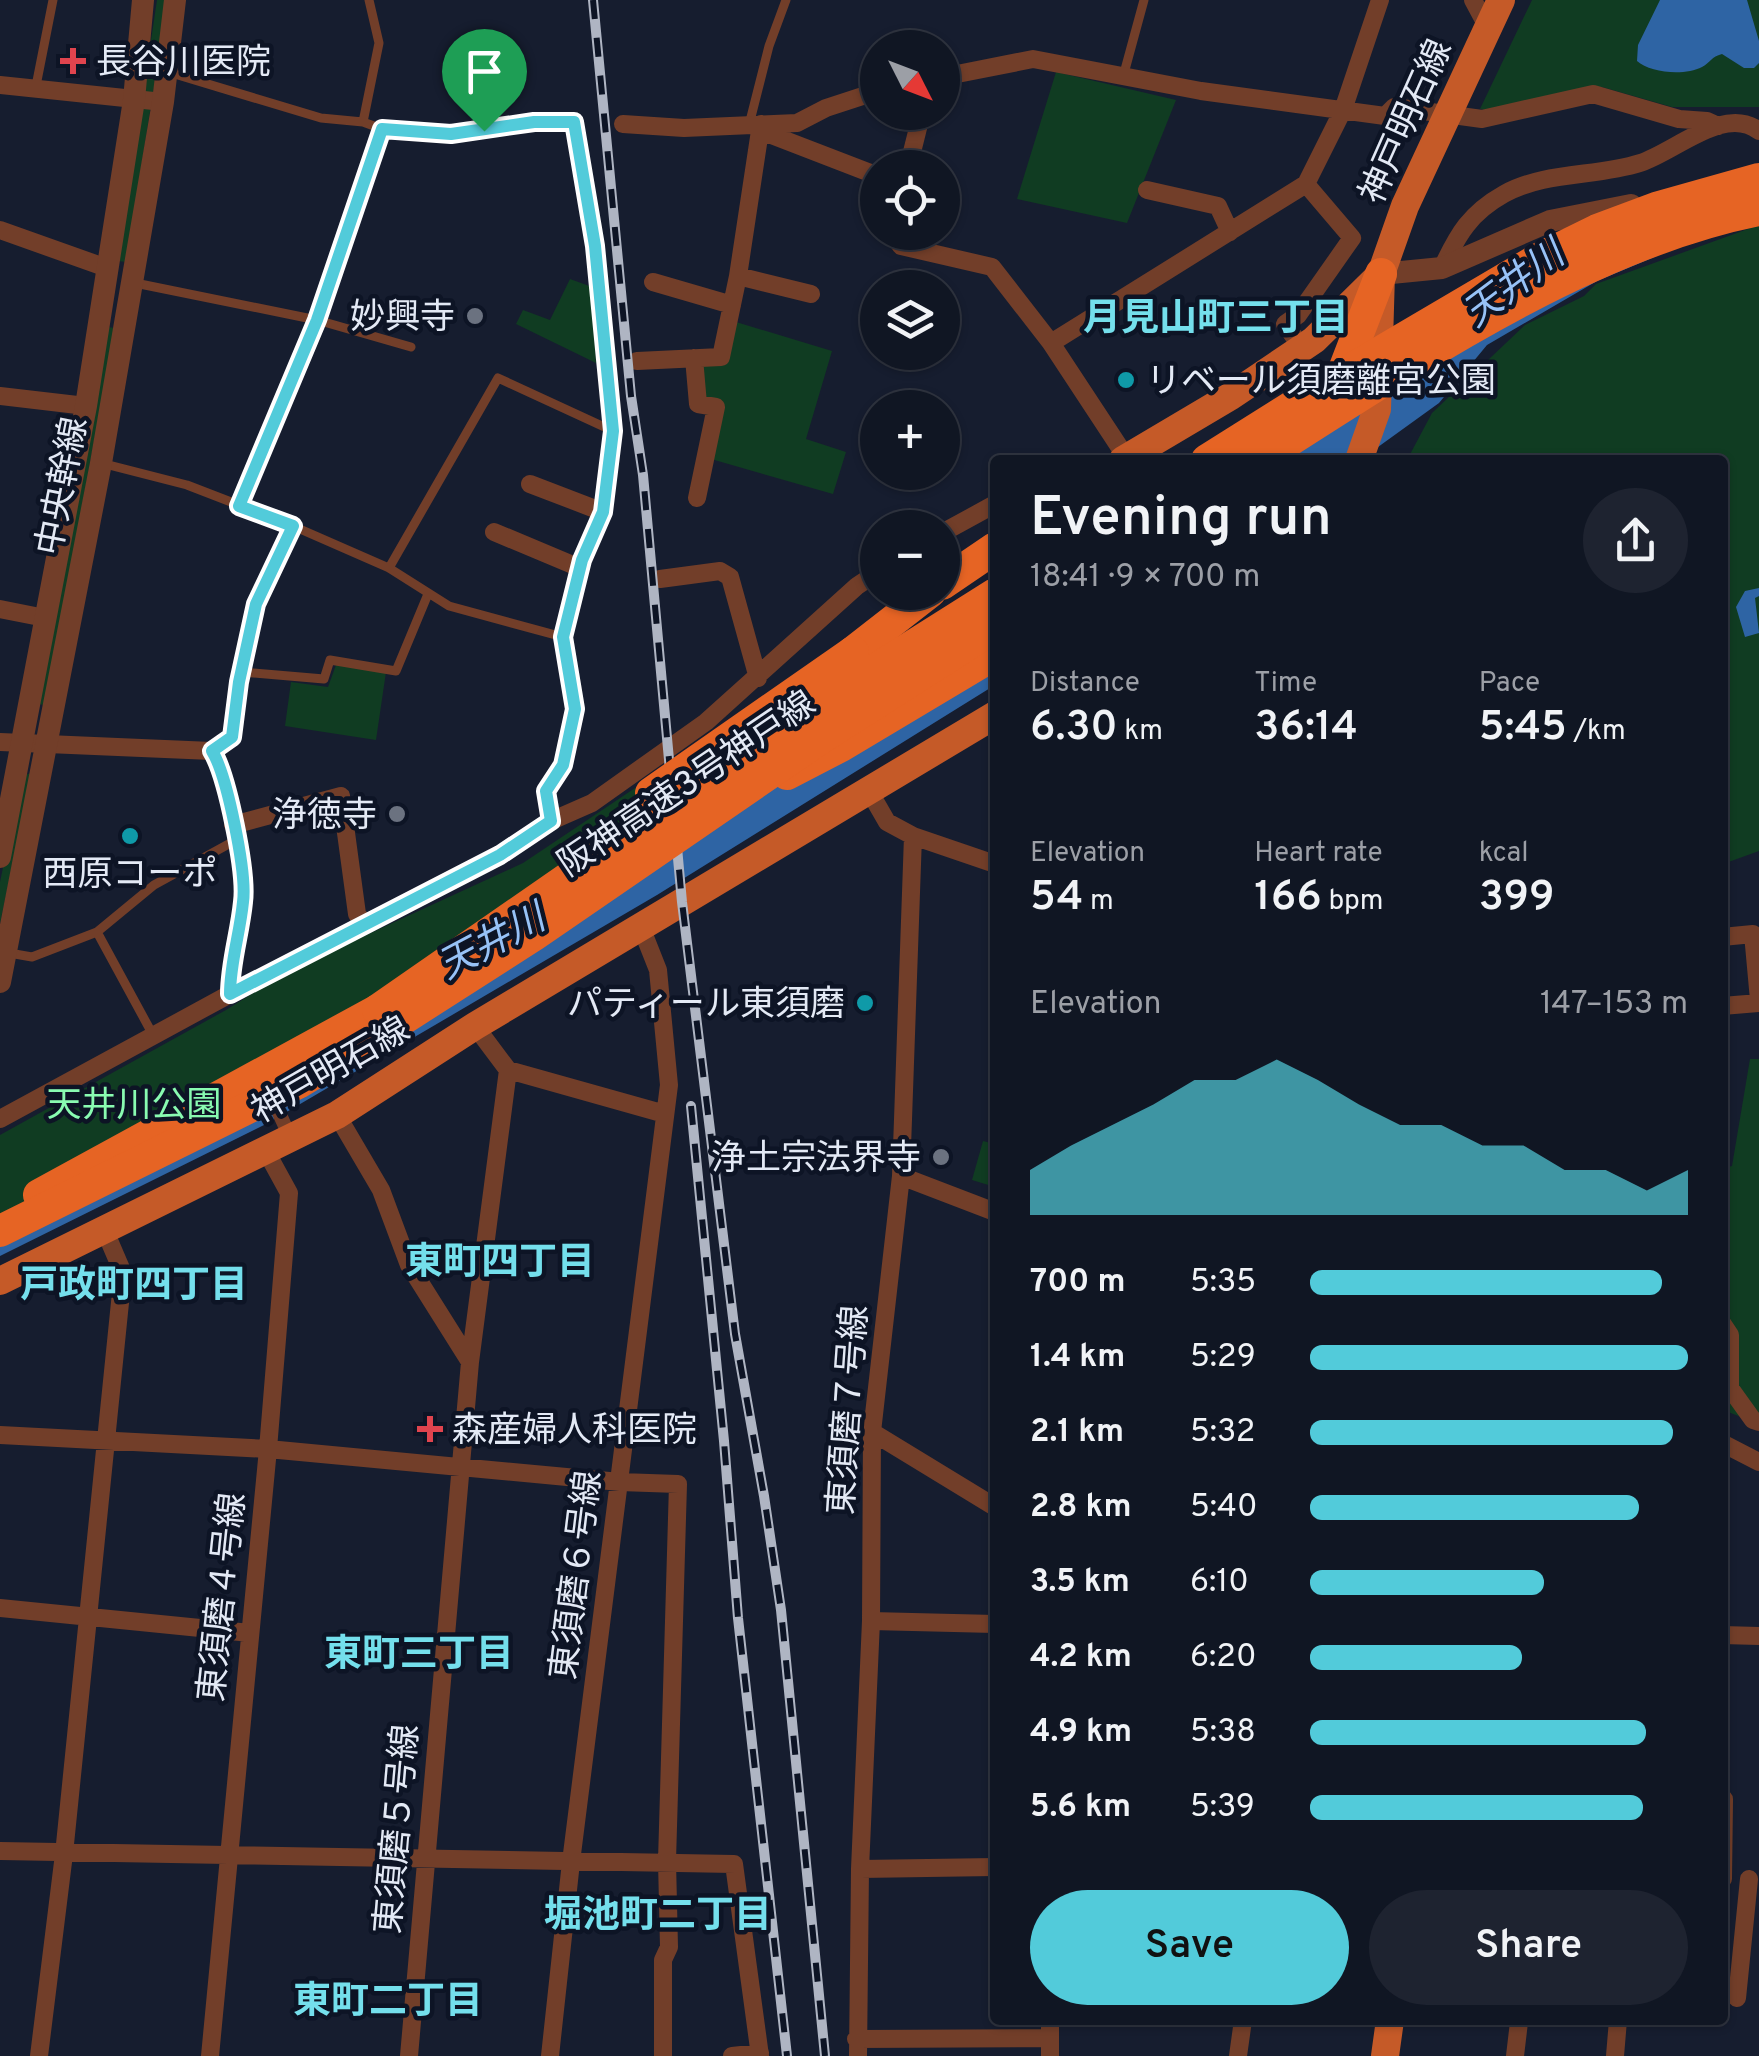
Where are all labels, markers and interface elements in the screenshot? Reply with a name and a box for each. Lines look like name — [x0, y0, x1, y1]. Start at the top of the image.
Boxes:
pin — [442, 29, 527, 132]
north arrow — [860, 30, 960, 130]
map controls — [860, 30, 960, 610]
street label: 神戸明石線 — [1352, 33, 1463, 211]
place label: 長谷川医院 — [96, 42, 271, 86]
icon: arrive — [457, 44, 512, 99]
marker: 長谷川医院 — [60, 48, 86, 74]
button: locate — [860, 150, 960, 250]
water label: 天井川 — [1455, 230, 1579, 340]
button: layers — [860, 270, 960, 370]
district label: 月見山町三丁目 — [1083, 296, 1349, 345]
place label: 妙興寺 — [350, 297, 455, 341]
marker: 妙興寺 — [464, 305, 486, 327]
place label: リベール須磨離宮公園 — [1146, 361, 1496, 405]
marker: リベール須磨離宮公園 — [1115, 369, 1137, 391]
button: + — [860, 390, 960, 490]
street label: 中央幹線 — [29, 414, 99, 559]
text: Evening run — [1030, 485, 1332, 555]
button: share — [1583, 488, 1688, 593]
button: − — [860, 510, 960, 610]
text: 18:41 · 9 × 700 m — [1030, 558, 1260, 598]
text: Distance — [1030, 666, 1140, 702]
text: Time — [1254, 666, 1317, 702]
text: Pace — [1479, 666, 1540, 702]
street label: 阪神高速3号神戸線 — [551, 683, 825, 888]
text: 6.30 — [1030, 702, 1118, 755]
text: 36:14 — [1254, 702, 1358, 755]
text: 5:45 — [1479, 702, 1567, 755]
text: km — [1118, 714, 1163, 750]
text: /km — [1567, 714, 1626, 750]
place label: 浄徳寺 — [272, 795, 377, 839]
marker: 浄徳寺 — [386, 803, 408, 825]
marker: 西原コーポ — [119, 825, 141, 847]
text: Elevation — [1030, 836, 1145, 872]
text: Heart rate — [1254, 836, 1382, 872]
text: kcal — [1479, 836, 1528, 872]
place label: 西原コーポ — [42, 854, 218, 898]
text: 54 — [1030, 872, 1083, 925]
text: 166 — [1254, 872, 1322, 925]
text: 399 — [1479, 872, 1555, 925]
text: m — [1083, 884, 1114, 920]
text: bpm — [1322, 884, 1383, 920]
water label: 天井川 — [431, 894, 558, 992]
place label: パティール東須磨 — [567, 984, 845, 1028]
text: Elevation — [1030, 985, 1162, 1025]
text: 147–153 m — [1540, 985, 1688, 1025]
marker: パティール東須磨 — [854, 992, 876, 1014]
street label: 神戸明石線 — [245, 1009, 418, 1134]
park label: 天井川公園 — [46, 1085, 222, 1129]
place label: 浄土宗法界寺 — [711, 1138, 921, 1182]
marker: 浄土宗法界寺 — [930, 1146, 952, 1168]
district label: 東町四丁目 — [405, 1240, 595, 1289]
district label: 戸政町四丁目 — [20, 1263, 248, 1312]
text: 700 m — [1030, 1263, 1125, 1303]
text: 5:35 — [1190, 1263, 1256, 1303]
street label: 東須磨７号線 — [821, 1304, 879, 1516]
text: 1.4 km — [1030, 1338, 1125, 1378]
text: 5:29 — [1190, 1338, 1256, 1378]
place label: 森産婦人科医院 — [452, 1410, 697, 1454]
text: 2.1 km — [1030, 1413, 1124, 1453]
text: 5:32 — [1190, 1413, 1255, 1453]
marker: 森産婦人科医院 — [417, 1416, 443, 1442]
street label: 東須磨６号線 — [543, 1468, 613, 1682]
text: 2.8 km — [1030, 1488, 1131, 1528]
text: 5:40 — [1190, 1488, 1258, 1528]
street label: 東須磨４号線 — [191, 1491, 257, 1704]
text: 3.5 km — [1030, 1563, 1130, 1603]
text: 6:10 — [1190, 1563, 1249, 1603]
district label: 東町三丁目 — [324, 1632, 514, 1681]
text: 4.2 km — [1030, 1638, 1132, 1678]
text: 6:20 — [1190, 1638, 1256, 1678]
text: 4.9 km — [1030, 1713, 1132, 1753]
text: 5:38 — [1190, 1713, 1256, 1753]
street label: 東須磨５号線 — [368, 1723, 430, 1936]
text: 5.6 km — [1030, 1788, 1131, 1828]
text: 5:39 — [1190, 1788, 1255, 1828]
button: Save — [1030, 1890, 1349, 2005]
button: Share — [1369, 1890, 1688, 2005]
district label: 堀池町二丁目 — [544, 1893, 772, 1942]
district label: 東町二丁目 — [293, 1979, 483, 2028]

